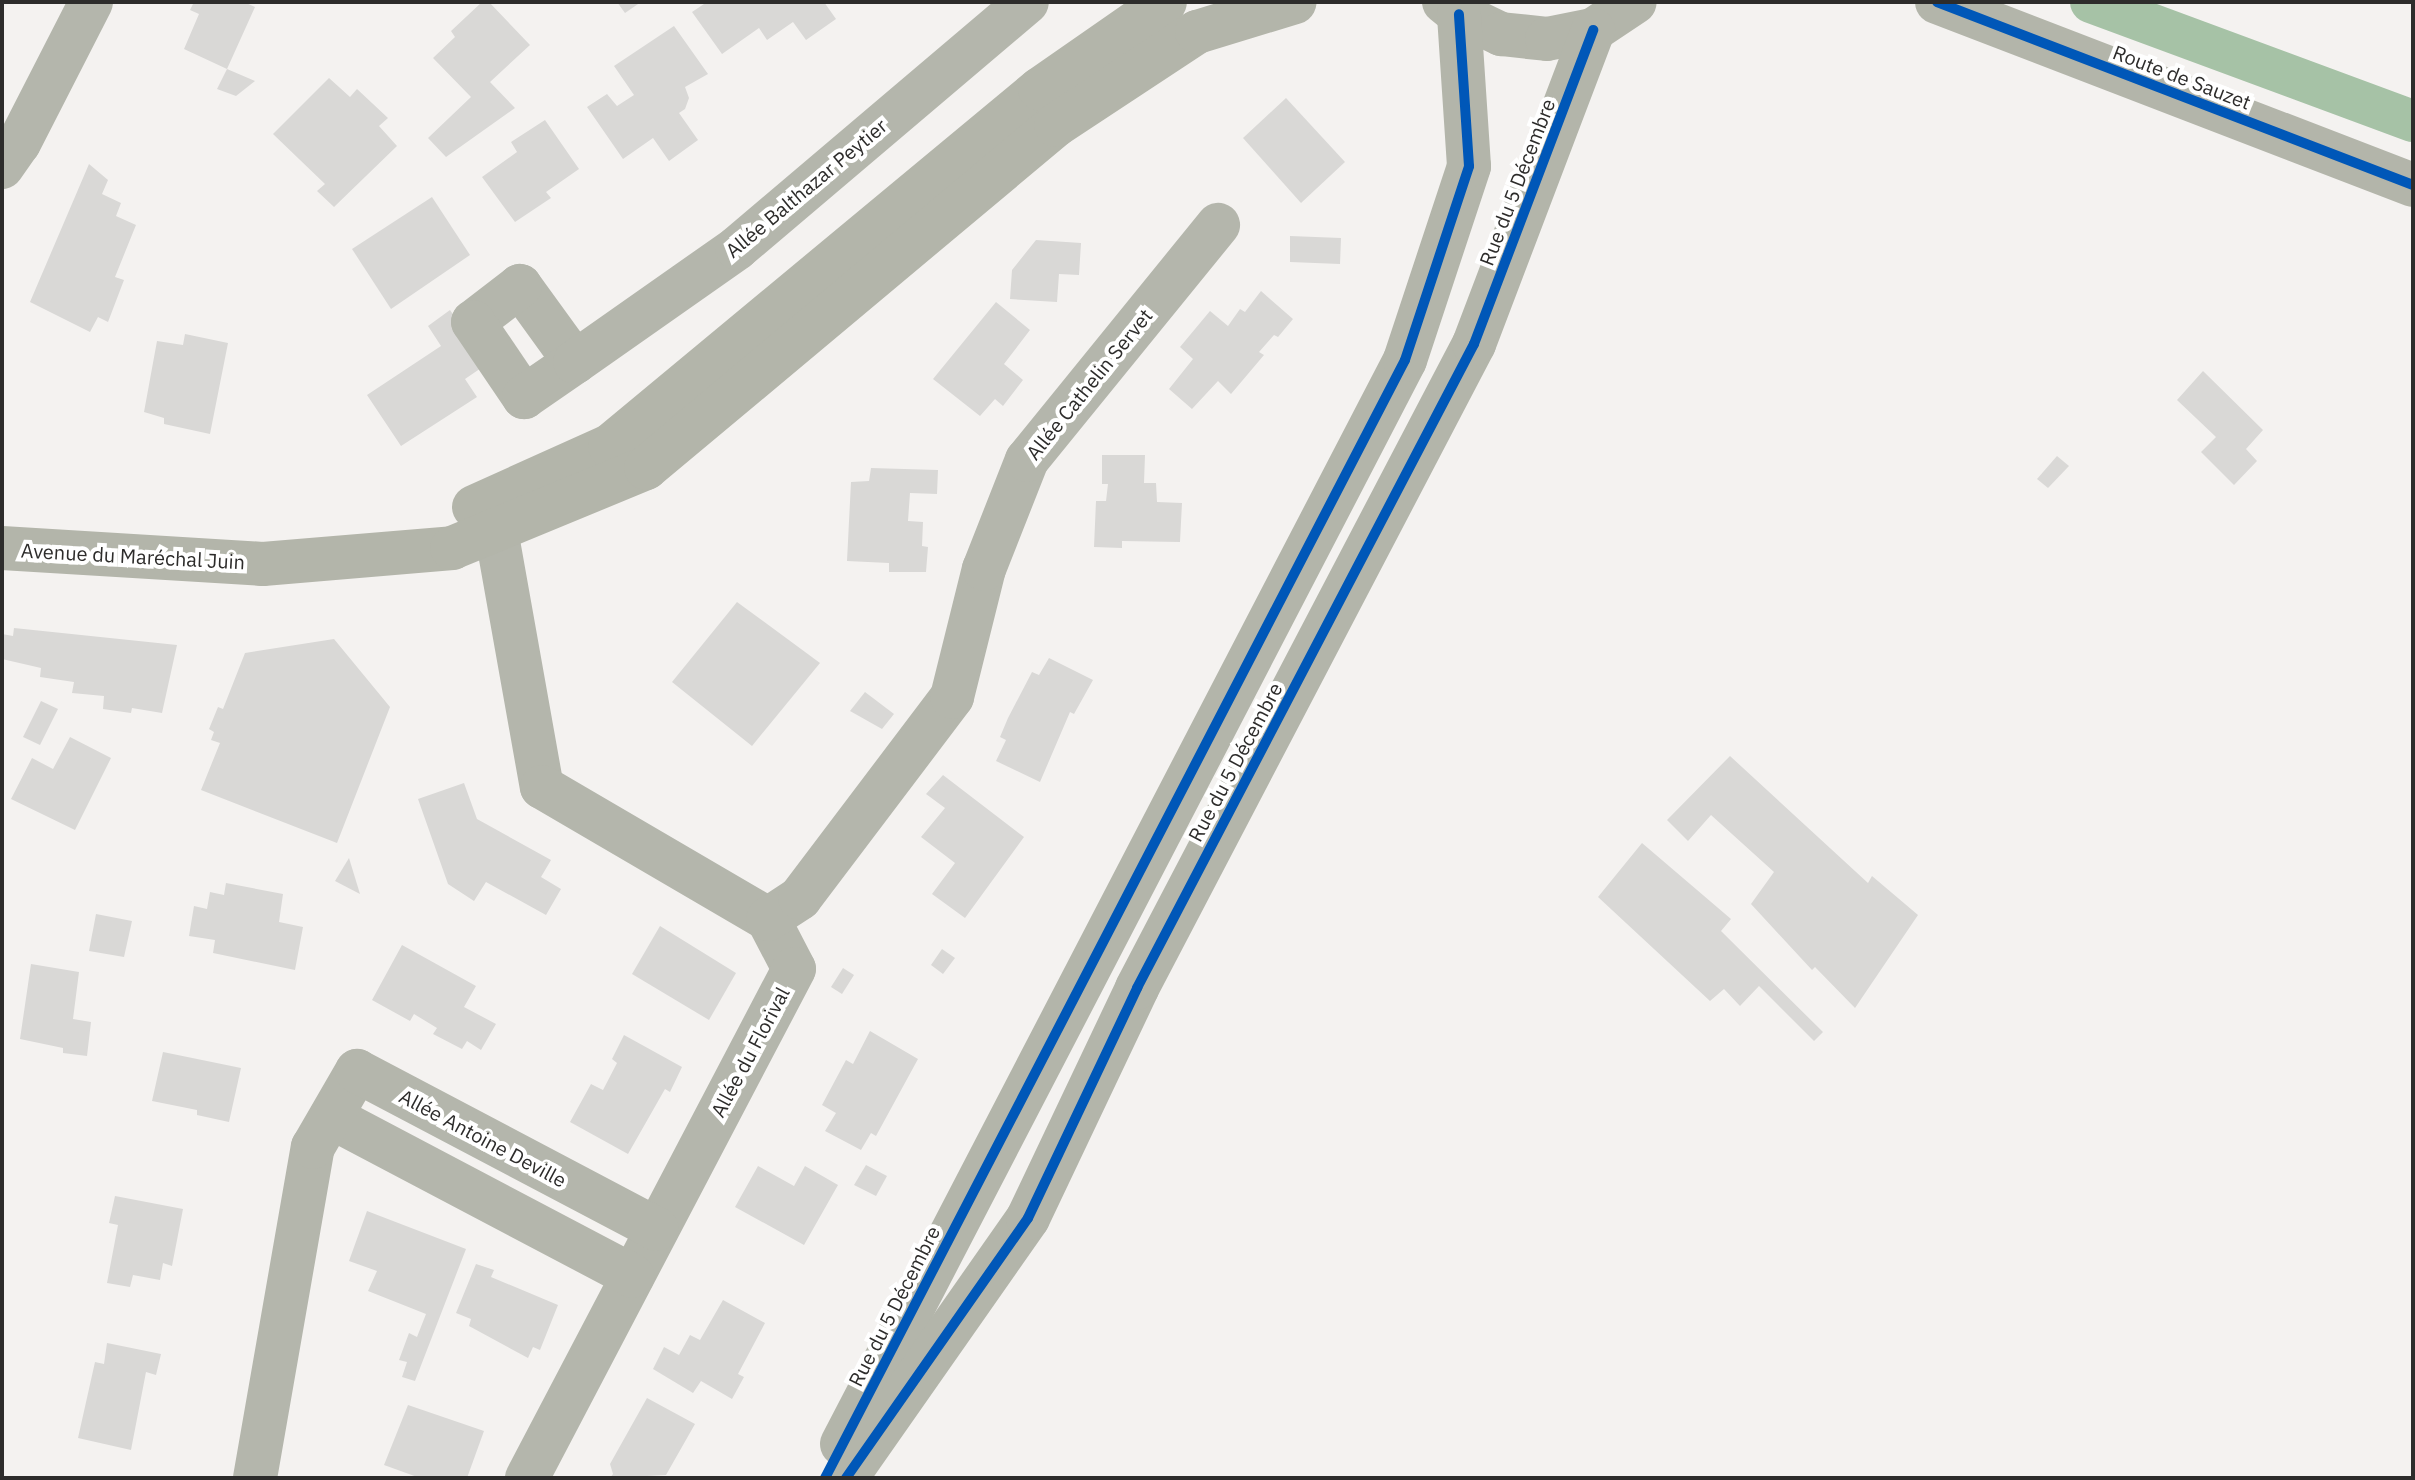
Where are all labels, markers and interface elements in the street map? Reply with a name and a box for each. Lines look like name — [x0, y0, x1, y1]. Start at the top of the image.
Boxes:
street label: Route de Sauzet — [2110, 40, 2254, 114]
street label: Rue du 5 Décembre — [1474, 95, 1560, 269]
street label: Allée Balthazar Peytier — [720, 113, 892, 263]
street label: Allée Cathelin Servet — [1021, 304, 1157, 464]
street label: Avenue du Maréchal Juin — [20, 538, 246, 574]
street label: Rue du 5 Décembre — [1183, 678, 1287, 846]
street label: Allée du Florival — [706, 983, 794, 1121]
street label: Allée Antoine Deville — [395, 1084, 571, 1192]
street label: Rue du 5 Décembre — [843, 1222, 945, 1390]

